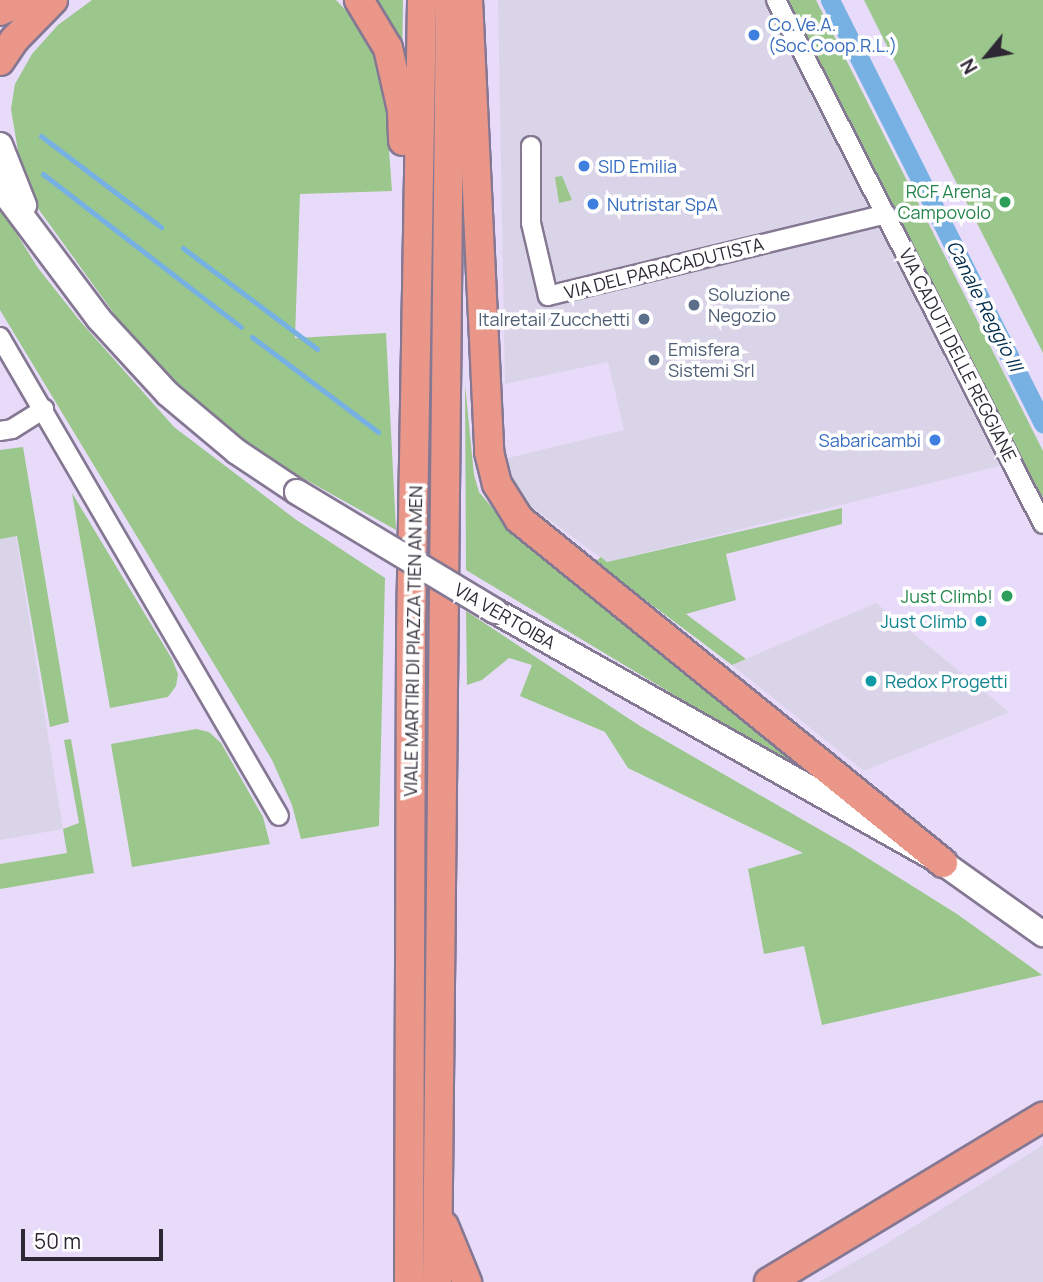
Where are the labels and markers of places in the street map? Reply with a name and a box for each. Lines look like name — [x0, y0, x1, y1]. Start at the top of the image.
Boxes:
place label: Co.Ve.A. (Soc.Coop.R.L.) — [768, 14, 897, 56]
marker: Co.Ve.A. (Soc.Coop.R.L.) — [746, 27, 762, 43]
place label: SID Emilia — [598, 155, 677, 177]
marker: SID Emilia — [576, 158, 592, 174]
place label: RCF Arena Campovolo — [898, 181, 991, 224]
place label: Nutristar SpA — [607, 193, 718, 215]
marker: RCF Arena Campovolo — [997, 194, 1013, 210]
marker: Nutristar SpA — [585, 196, 601, 212]
place label: Soluzione Negozio — [708, 284, 790, 326]
marker: Soluzione Negozio — [686, 297, 702, 313]
place label: Italretail Zucchetti — [478, 308, 630, 330]
marker: Italretail Zucchetti — [636, 311, 652, 327]
place label: Emisfera Sistemi Srl — [668, 339, 755, 382]
marker: Emisfera Sistemi Srl — [646, 352, 662, 368]
place label: Sabaricambi — [819, 429, 921, 451]
marker: Sabaricambi — [927, 432, 943, 448]
place label: Just Climb! — [901, 585, 993, 607]
marker: Just Climb! — [999, 588, 1015, 604]
place label: Just Climb — [881, 610, 967, 632]
marker: Just Climb — [973, 613, 989, 629]
place label: Redox Progetti — [885, 670, 1008, 692]
marker: Redox Progetti — [863, 673, 879, 689]

